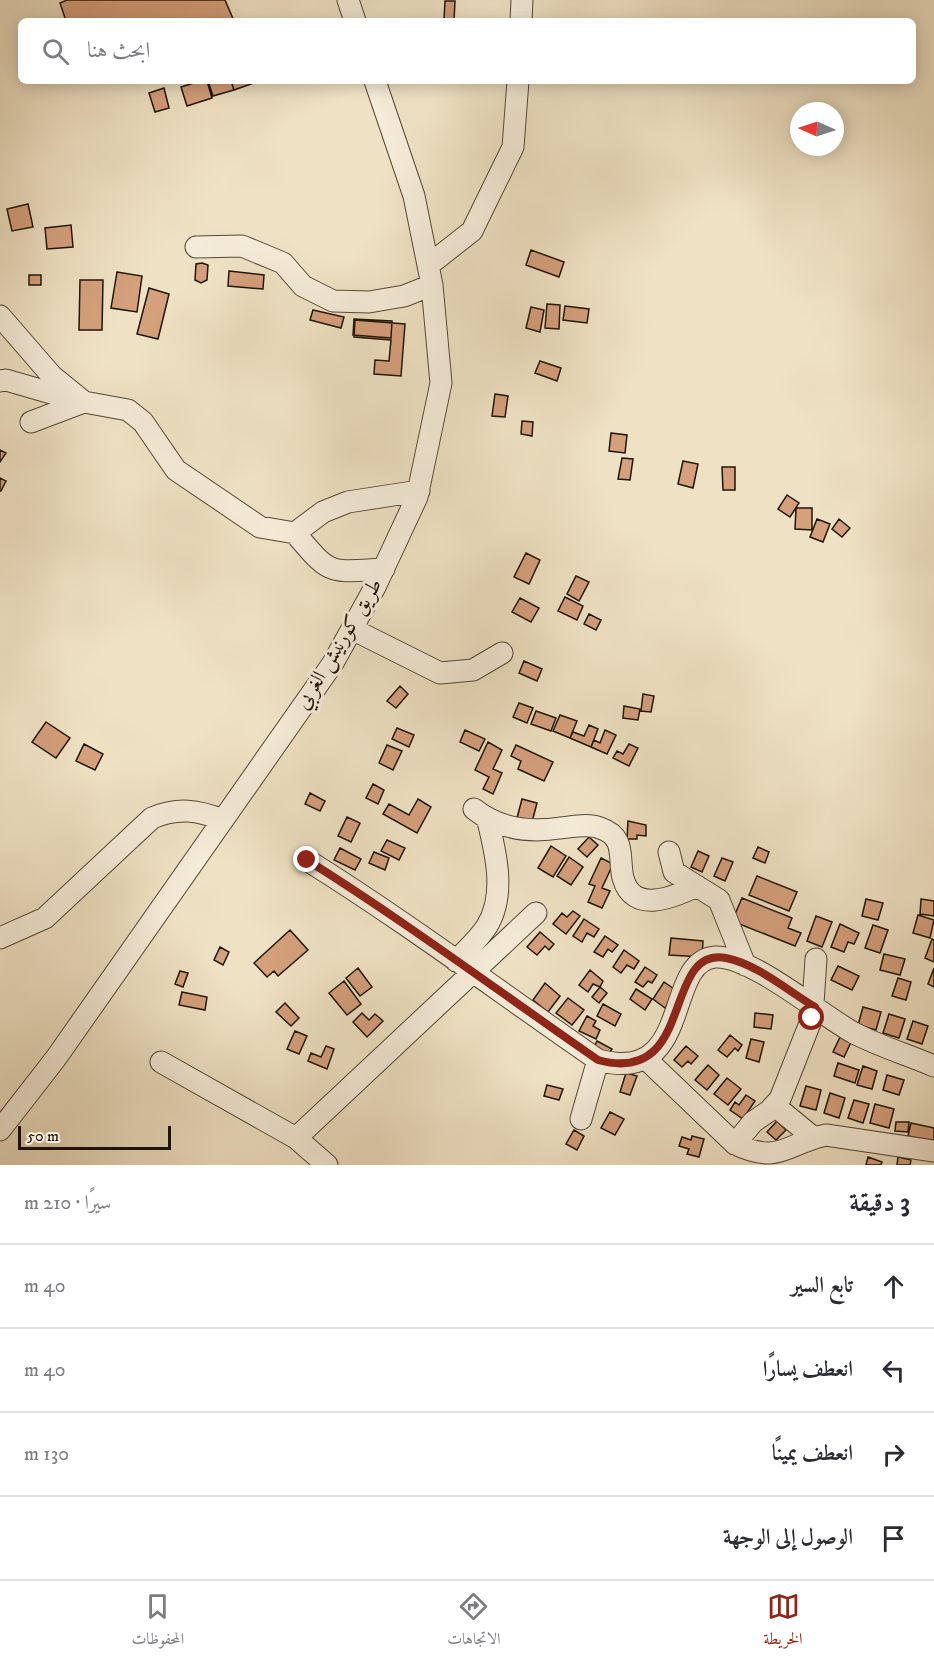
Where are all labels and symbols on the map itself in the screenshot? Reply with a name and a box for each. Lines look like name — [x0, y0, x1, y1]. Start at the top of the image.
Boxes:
north arrow — [790, 102, 844, 156]
street label: طريق كورنيش الغربي — [290, 574, 391, 716]
route end — [293, 846, 319, 872]
route start — [798, 1004, 824, 1030]
scale bar — [18, 1123, 171, 1150]

